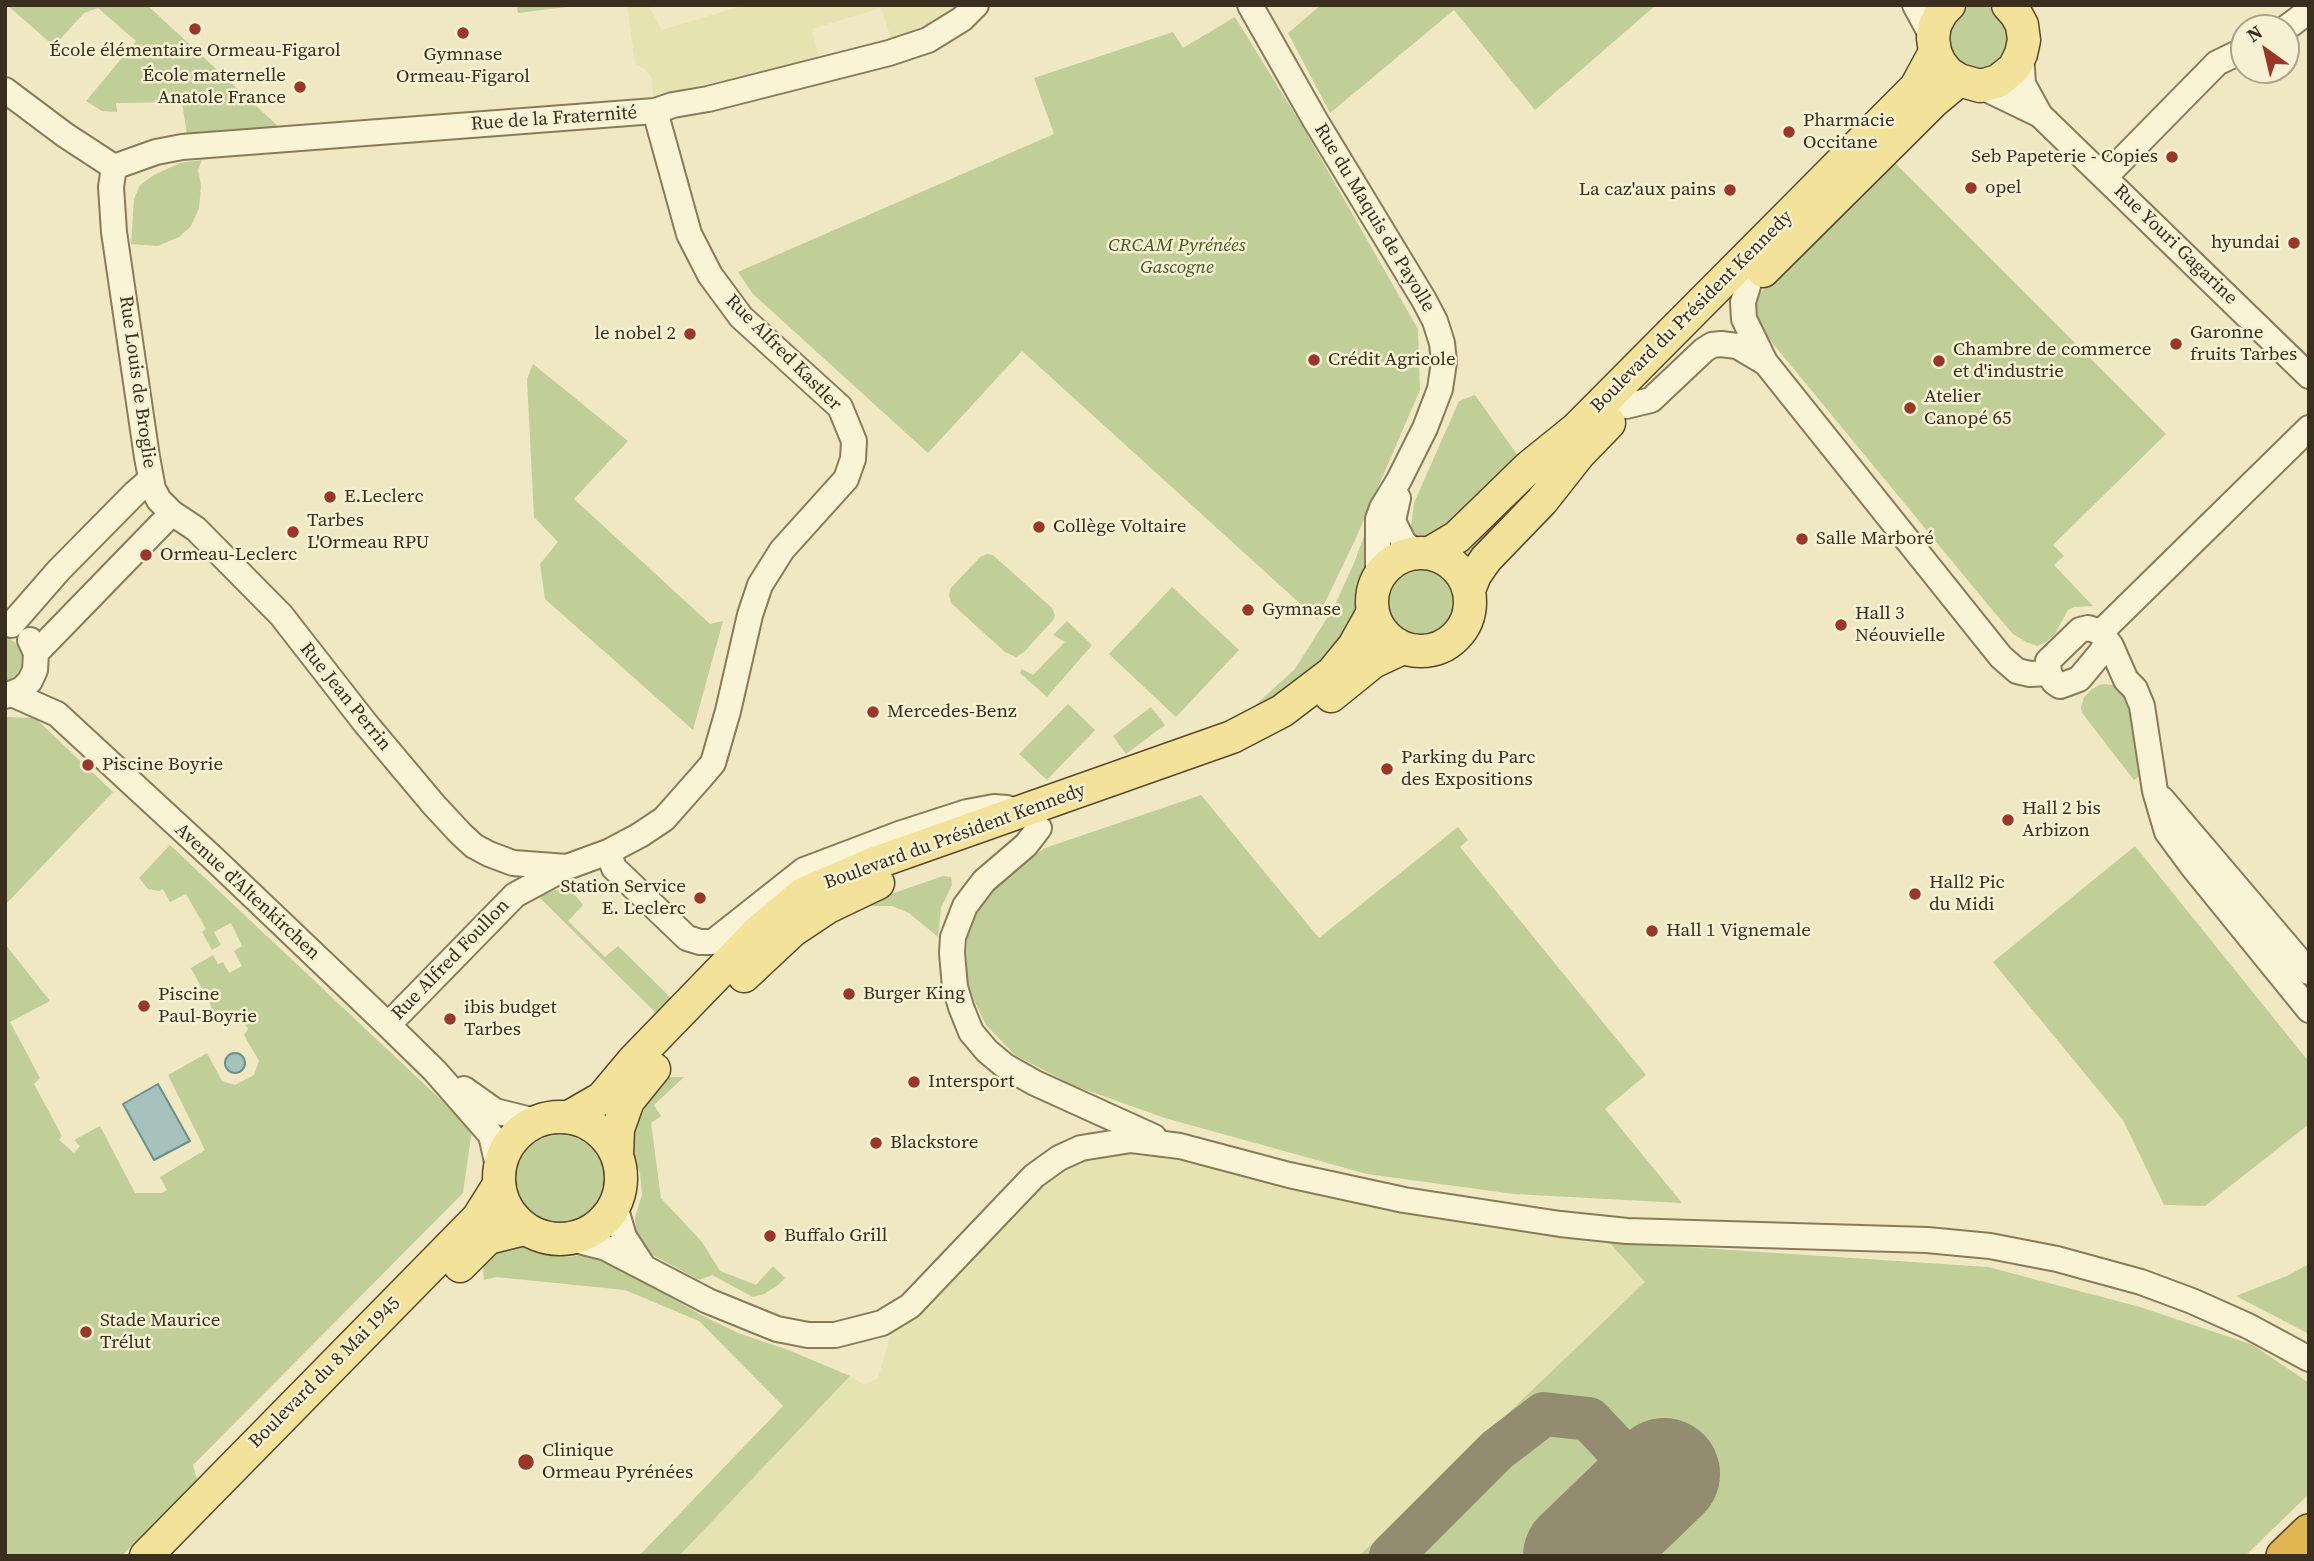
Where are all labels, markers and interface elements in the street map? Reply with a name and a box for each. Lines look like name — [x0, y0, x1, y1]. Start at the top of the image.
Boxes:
north arrow — [2230, 14, 2300, 84]
text: N — [2241, 19, 2267, 48]
marker: École élémentaire Ormeau-Figarol — [187, 21, 203, 37]
marker: Gymnase Ormeau-Figarol — [455, 25, 471, 41]
place label: École élémentaire Ormeau-Figarol — [49, 40, 341, 62]
place label: Gymnase Ormeau-Figarol — [396, 44, 530, 88]
place label: École maternelle Anatole France — [143, 65, 286, 109]
marker: École maternelle Anatole France — [292, 79, 308, 95]
street label: Rue de la Fraternité — [470, 102, 638, 136]
place label: Pharmacie Occitane — [1803, 110, 1895, 154]
street label: Rue du Maquis de Payolle — [1309, 120, 1439, 316]
marker: Pharmacie Occitane — [1781, 124, 1797, 140]
place label: Seb Papeterie - Copies — [1971, 146, 2158, 168]
marker: Seb Papeterie - Copies — [2164, 149, 2180, 165]
place label: opel — [1985, 177, 2021, 199]
place label: La caz'aux pains — [1579, 179, 1716, 201]
marker: opel — [1963, 180, 1979, 196]
street label: Rue Youri Gagarine — [2108, 180, 2242, 310]
marker: La caz'aux pains — [1722, 182, 1738, 198]
street label: Boulevard du Président Kennedy — [1586, 206, 1798, 418]
place label: hyundai — [2211, 232, 2280, 254]
park label: CRCAM Pyrénées Gascogne — [1108, 235, 1246, 279]
marker: hyundai — [2286, 235, 2302, 251]
street label: Rue Alfred Kastler — [720, 290, 846, 416]
street label: Rue Louis de Broglie — [114, 294, 160, 470]
place label: Garonne fruits Tarbes — [2190, 322, 2297, 366]
place label: le nobel 2 — [594, 323, 676, 345]
marker: le nobel 2 — [682, 326, 698, 342]
marker: Garonne fruits Tarbes — [2168, 336, 2184, 352]
place label: Chambre de commerce et d'industrie — [1953, 339, 2151, 383]
place label: Crédit Agricole — [1328, 349, 1456, 371]
marker: Crédit Agricole — [1306, 352, 1322, 368]
marker: Chambre de commerce et d'industrie — [1931, 353, 1947, 369]
place label: Atelier Canopé 65 — [1924, 386, 2012, 430]
marker: Atelier Canopé 65 — [1902, 400, 1918, 416]
place label: E.Leclerc — [344, 486, 424, 508]
marker: E.Leclerc — [322, 489, 338, 505]
place label: Tarbes L'Ormeau RPU — [307, 510, 429, 554]
place label: Collège Voltaire — [1053, 516, 1186, 538]
marker: Collège Voltaire — [1031, 519, 1047, 535]
marker: Tarbes L'Ormeau RPU — [285, 524, 301, 540]
place label: Salle Marboré — [1816, 528, 1934, 550]
marker: Salle Marboré — [1794, 531, 1810, 547]
place label: Ormeau-Leclerc — [160, 544, 297, 566]
marker: Ormeau-Leclerc — [138, 547, 154, 563]
place label: Gymnase — [1262, 599, 1341, 621]
marker: Gymnase — [1240, 602, 1256, 618]
place label: Hall 3 Néouvielle — [1855, 603, 1945, 647]
marker: Hall 3 Néouvielle — [1833, 617, 1849, 633]
street label: Rue Jean Perrin — [294, 638, 396, 756]
place label: Mercedes-Benz — [887, 701, 1017, 723]
marker: Mercedes-Benz — [865, 704, 881, 720]
place label: Parking du Parc des Expositions — [1401, 747, 1535, 791]
place label: Piscine Boyrie — [102, 754, 223, 776]
marker: Piscine Boyrie — [80, 757, 96, 773]
marker: Parking du Parc des Expositions — [1379, 761, 1395, 777]
street label: Boulevard du Président Kennedy — [821, 779, 1089, 895]
place label: Hall 2 bis Arbizon — [2022, 798, 2101, 842]
marker: Hall 2 bis Arbizon — [2000, 812, 2016, 828]
street label: Avenue d'Altenkirchen — [170, 819, 324, 965]
place label: Hall2 Pic du Midi — [1929, 872, 2005, 916]
place label: Station Service E. Leclerc — [561, 876, 686, 920]
marker: Hall2 Pic du Midi — [1907, 886, 1923, 902]
marker: Station Service E. Leclerc — [692, 890, 708, 906]
street label: Rue Alfred Foullon — [387, 895, 515, 1025]
place label: Hall 1 Vignemale — [1666, 920, 1811, 942]
marker: Hall 1 Vignemale — [1644, 923, 1660, 939]
place label: Burger King — [863, 983, 965, 1005]
place label: Piscine Paul-Boyrie — [158, 984, 257, 1028]
marker: Burger King — [841, 986, 857, 1002]
place label: ibis budget Tarbes — [464, 997, 557, 1041]
marker: Piscine Paul-Boyrie — [136, 998, 152, 1014]
marker: ibis budget Tarbes — [442, 1011, 458, 1027]
place label: Intersport — [928, 1071, 1014, 1093]
marker: Intersport — [906, 1074, 922, 1090]
place label: Blackstore — [890, 1132, 979, 1154]
marker: Blackstore — [868, 1135, 884, 1151]
place label: Buffalo Grill — [784, 1225, 887, 1247]
marker: Buffalo Grill — [762, 1228, 778, 1244]
street label: Boulevard du 8 Mai 1945 — [245, 1293, 405, 1453]
place label: Stade Maurice Trélut — [100, 1310, 220, 1354]
marker: Stade Maurice Trélut — [78, 1324, 94, 1340]
place label: Clinique Ormeau Pyrénées — [542, 1440, 693, 1484]
marker: Clinique Ormeau Pyrénées — [516, 1452, 536, 1472]

